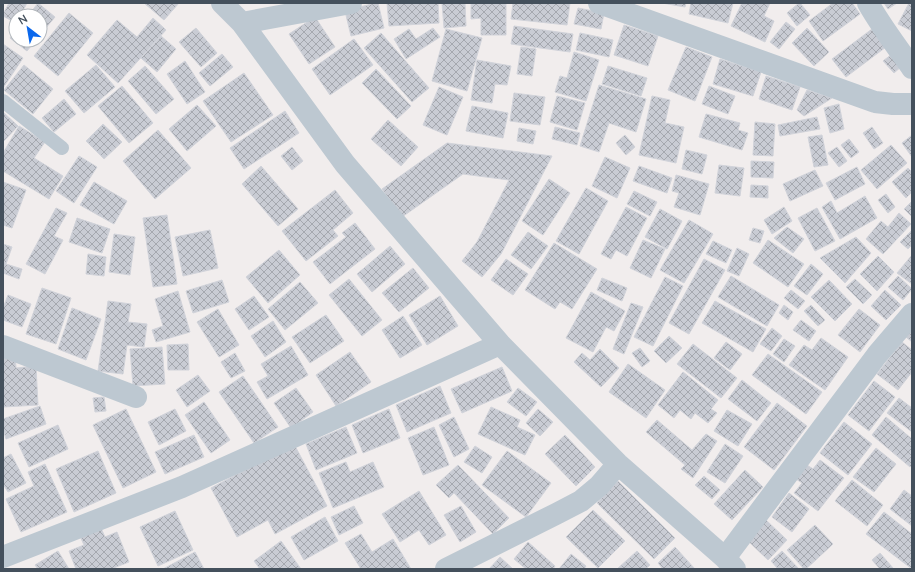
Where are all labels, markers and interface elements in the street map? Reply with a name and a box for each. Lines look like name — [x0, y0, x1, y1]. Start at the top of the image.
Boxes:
north arrow — [8, 8, 48, 48]
text: N — [16, 11, 30, 28]

